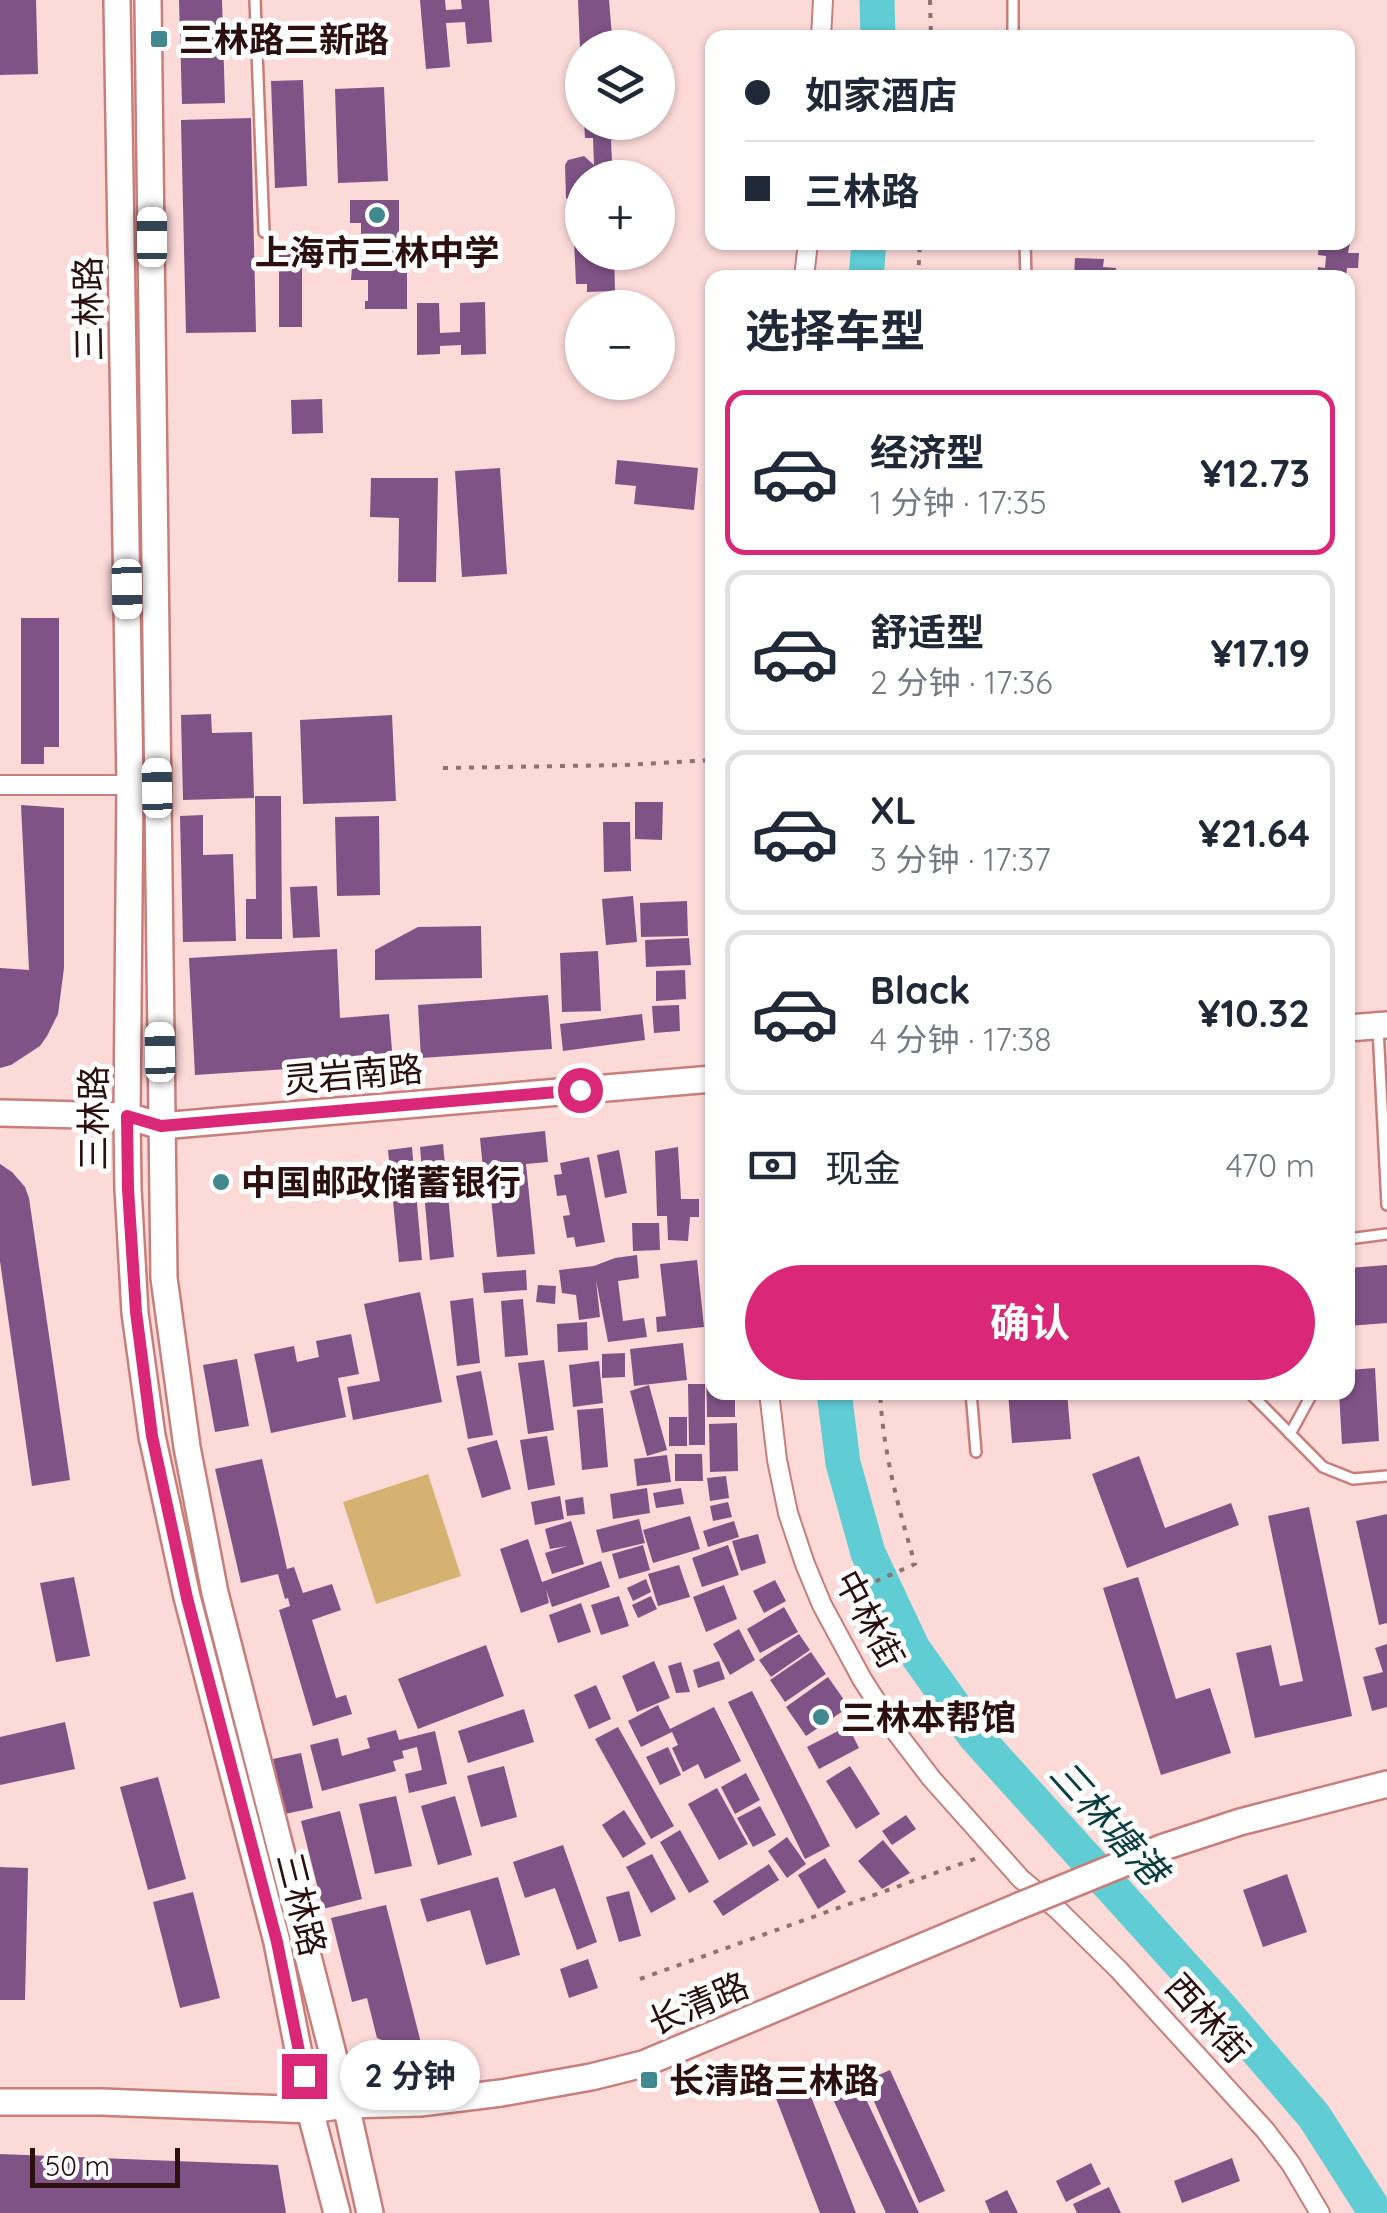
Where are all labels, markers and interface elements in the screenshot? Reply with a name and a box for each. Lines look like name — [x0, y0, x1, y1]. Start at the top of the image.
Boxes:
place label: 三林路三新路 — [179, 17, 389, 61]
marker: 三林路三新路 — [148, 28, 170, 50]
map controls — [565, 30, 675, 400]
button: layers — [565, 30, 675, 140]
text: 如家酒店 — [805, 71, 957, 119]
button: + — [565, 160, 675, 270]
text: 三林路 — [805, 167, 919, 215]
marker: 上海市三林中学 — [366, 204, 388, 226]
car — [137, 207, 167, 267]
place label: 上海市三林中学 — [254, 230, 500, 274]
street label: 三林路 — [65, 256, 111, 362]
button: − — [565, 290, 675, 400]
text: 选择车型 — [745, 302, 925, 358]
icon: car — [750, 428, 840, 518]
text: 经济型 — [870, 428, 984, 476]
text: ¥12.73 — [1200, 449, 1310, 497]
text: 1 分钟 · 17:35 — [870, 482, 1047, 522]
car — [111, 559, 143, 619]
icon: car — [750, 608, 840, 698]
text: 舒适型 — [870, 608, 984, 656]
text: ¥17.19 — [1210, 629, 1310, 677]
text: 2 分钟 · 17:36 — [870, 662, 1052, 702]
car — [141, 758, 173, 818]
text: XL — [870, 786, 916, 834]
icon: car — [750, 788, 840, 878]
text: ¥21.64 — [1198, 809, 1310, 857]
text: 3 分钟 · 17:37 — [870, 839, 1051, 879]
text: Black — [870, 966, 970, 1014]
icon: car — [750, 968, 840, 1058]
text: ¥10.32 — [1198, 989, 1310, 1037]
text: 4 分钟 · 17:38 — [870, 1019, 1052, 1059]
car — [144, 1022, 176, 1082]
street label: 灵岩南路 — [281, 1046, 425, 1102]
street label: 三林路 — [71, 1065, 115, 1171]
route start — [558, 1068, 603, 1113]
icon: cash — [745, 1138, 800, 1193]
text: 现金 — [825, 1144, 901, 1192]
text: 470 m — [1226, 1145, 1315, 1185]
place label: 中国邮政储蓄银行 — [241, 1160, 521, 1204]
marker: 中国邮政储蓄银行 — [210, 1171, 232, 1193]
button: 确认 — [745, 1265, 1315, 1380]
street label: 中林街 — [826, 1562, 914, 1676]
place label: 三林本帮馆 — [841, 1695, 1016, 1739]
marker: 三林本帮馆 — [810, 1706, 832, 1728]
water label: 三林塘港 — [1040, 1749, 1181, 1898]
street label: 三林路 — [268, 1848, 336, 1960]
street label: 长清路 — [641, 1962, 755, 2044]
street label: 西林街 — [1157, 1964, 1259, 2072]
callout: 2 分钟 — [339, 2041, 479, 2111]
route end — [282, 2054, 327, 2099]
text: 2 分钟 — [364, 2055, 456, 2095]
place label: 长清路三林路 — [669, 2058, 879, 2102]
marker: 长清路三林路 — [638, 2069, 660, 2091]
scale bar — [30, 2143, 180, 2188]
text: 50 m — [45, 2148, 110, 2183]

